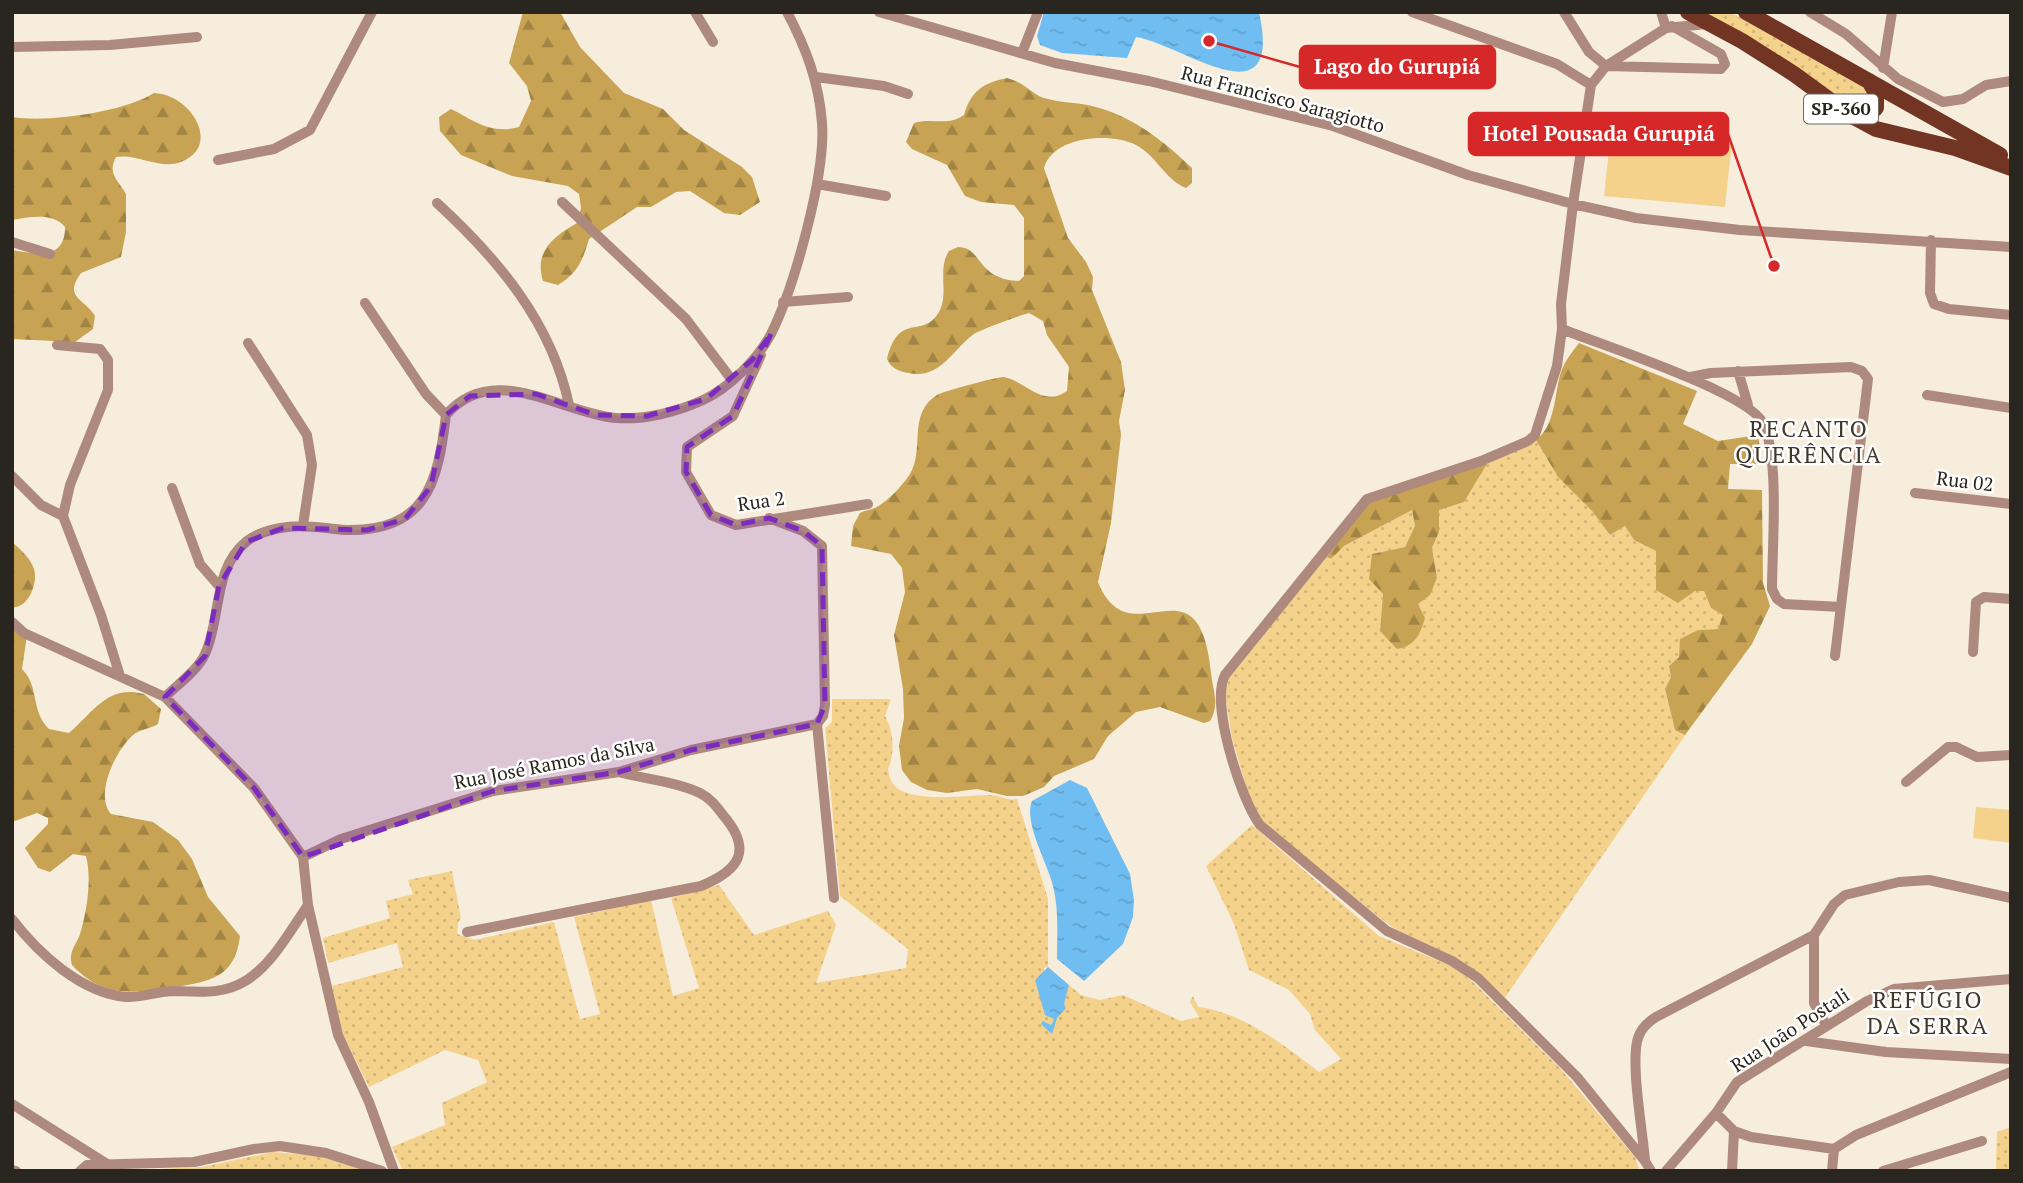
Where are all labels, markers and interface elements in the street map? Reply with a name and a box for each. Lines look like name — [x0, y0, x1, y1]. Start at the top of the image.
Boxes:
callout: Lago do Gurupiá — [1300, 46, 1495, 88]
text: Lago do Gurupiá — [1314, 52, 1480, 80]
street label: Rua Francisco Saragiotto — [1179, 59, 1388, 138]
road number: SP-360 — [1804, 94, 1878, 124]
callout: Hotel Pousada Gurupiá — [1469, 113, 1728, 155]
text: Hotel Pousada Gurupiá — [1483, 119, 1715, 147]
district label: RECANTO QUERÊNCIA — [1735, 413, 1883, 470]
street label: Rua 02 — [1935, 465, 1995, 496]
street label: Rua 2 — [736, 485, 786, 516]
street label: Rua José Ramos da Silva — [452, 731, 657, 794]
street label: Rua João Postali — [1726, 982, 1854, 1077]
district label: REFÚGIO DA SERRA — [1867, 984, 1989, 1041]

